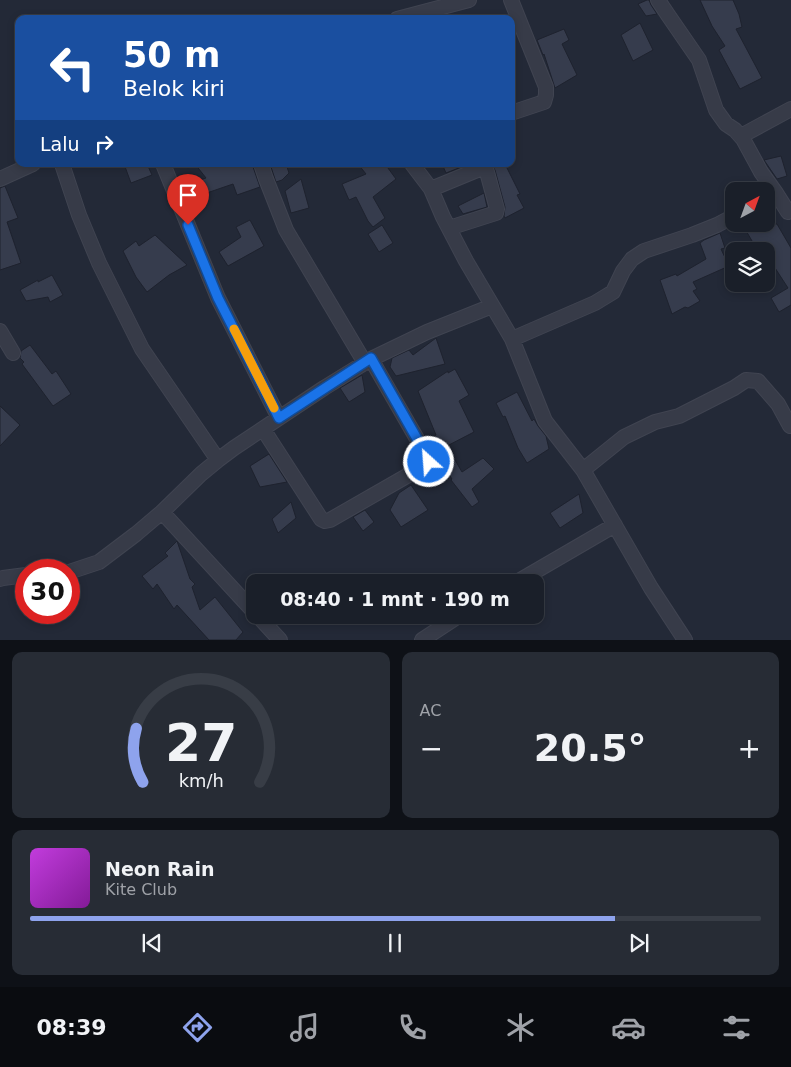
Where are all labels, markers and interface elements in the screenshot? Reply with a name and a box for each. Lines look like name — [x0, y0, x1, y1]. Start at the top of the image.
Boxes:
icon: left — [40, 35, 105, 100]
text: 50 m — [123, 35, 220, 75]
text: Belok kiri — [123, 76, 225, 101]
icon: right — [90, 130, 118, 158]
text: Lalu — [40, 133, 80, 155]
pin — [167, 174, 209, 225]
icon: arrive — [174, 181, 202, 209]
north arrow — [725, 182, 775, 232]
map controls — [725, 182, 775, 292]
button: layers — [725, 242, 775, 292]
position arrow — [402, 435, 454, 487]
speed limit sign: 30 — [15, 559, 80, 624]
text: 08:40 · 1 mnt · 190 m — [280, 588, 510, 610]
text: AC — [420, 701, 441, 720]
text: 27 — [165, 713, 237, 773]
text: 20.5° — [534, 726, 647, 770]
text: − — [420, 732, 443, 765]
text: + — [738, 732, 761, 765]
text: km/h — [178, 770, 223, 791]
text: Neon Rain — [105, 858, 214, 880]
text: Kite Club — [105, 880, 177, 899]
icon: previous — [138, 929, 166, 957]
icon: pause — [381, 929, 409, 957]
icon: next — [625, 929, 653, 957]
icon: directions — [180, 1010, 215, 1045]
icon: music — [287, 1010, 322, 1045]
icon: phone — [395, 1010, 430, 1045]
icon: climate — [503, 1010, 538, 1045]
icon: car — [611, 1010, 646, 1045]
icon: filters — [719, 1010, 754, 1045]
text: 08:39 — [36, 1015, 107, 1040]

